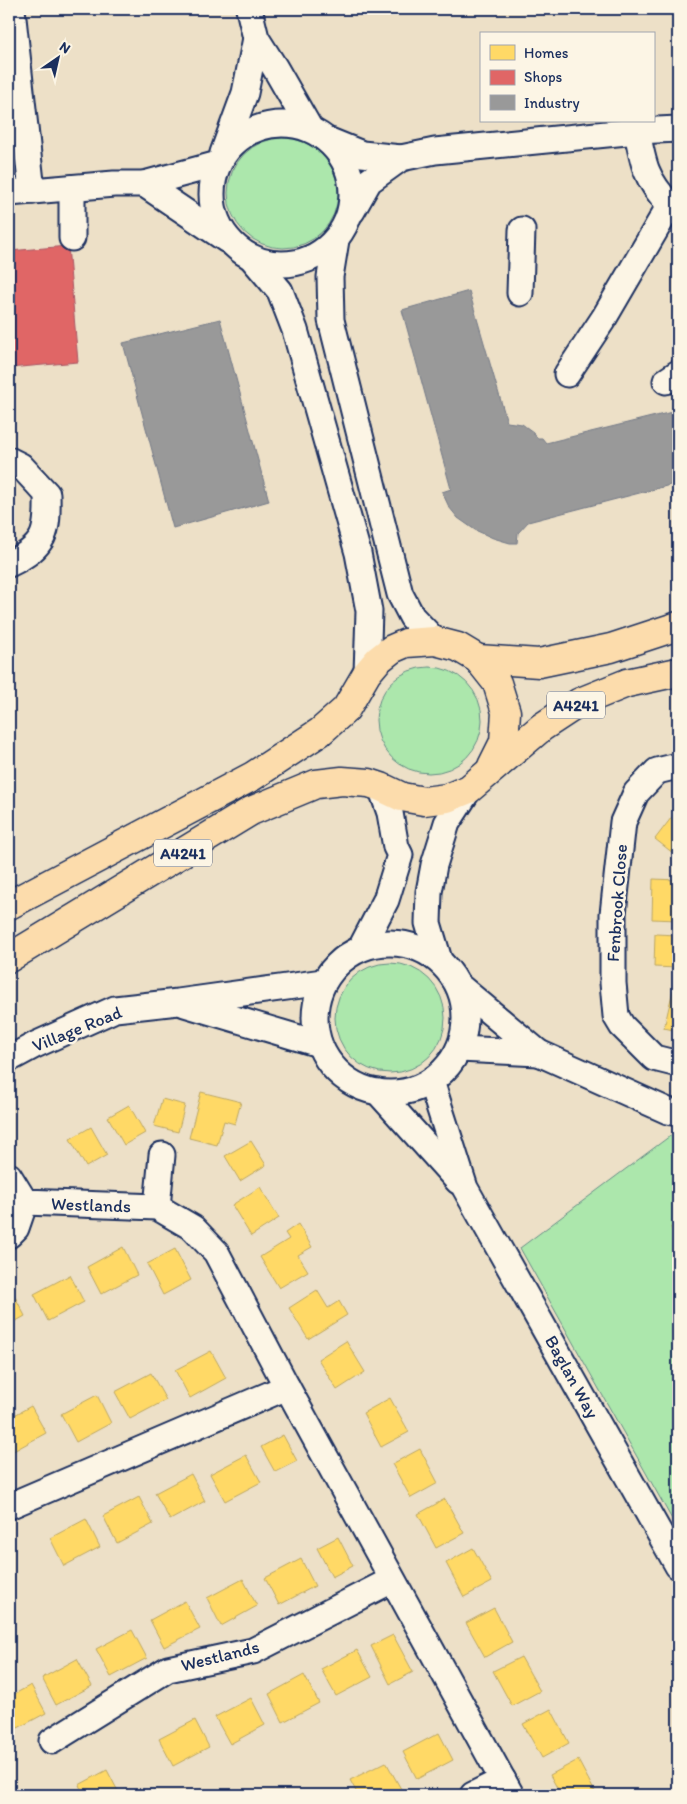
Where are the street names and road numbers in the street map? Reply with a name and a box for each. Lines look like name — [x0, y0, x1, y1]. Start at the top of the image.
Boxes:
road number: A4241 — [547, 692, 605, 718]
road number: A4241 — [154, 840, 212, 866]
street label: Fenbrook Close — [602, 843, 632, 963]
street label: Village Road — [29, 1001, 125, 1057]
street label: Westlands — [51, 1193, 131, 1217]
street label: Baglan Way — [540, 1332, 604, 1423]
street label: Westlands — [179, 1636, 261, 1676]

